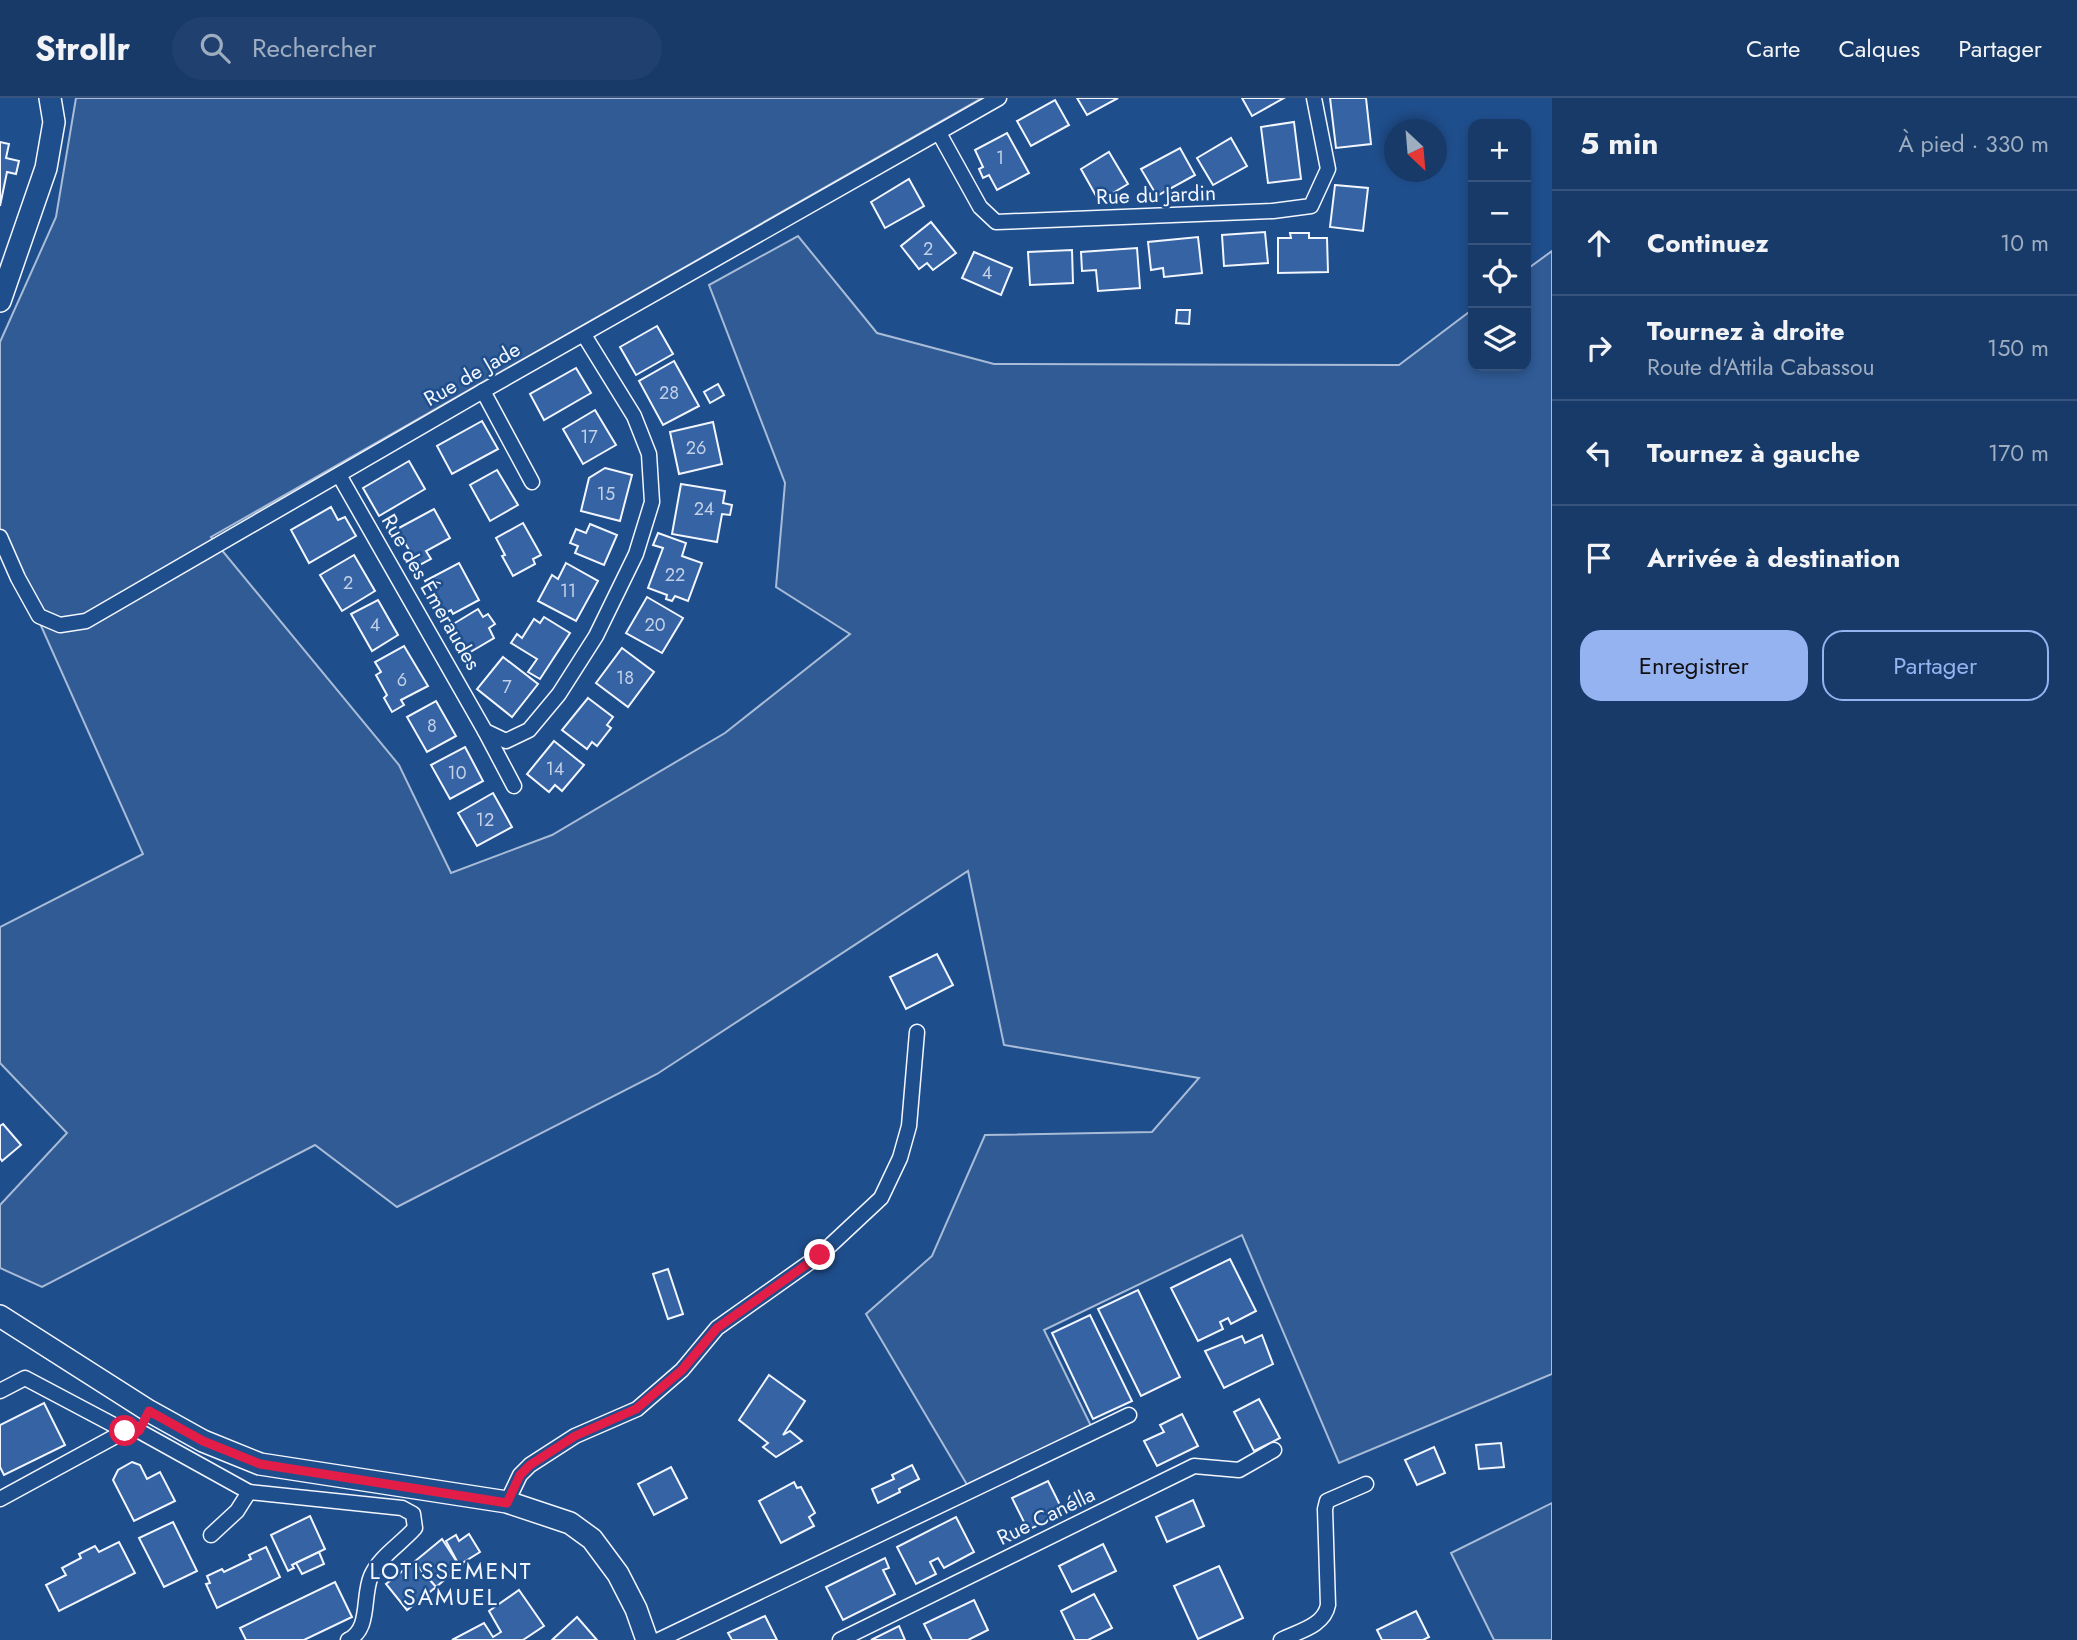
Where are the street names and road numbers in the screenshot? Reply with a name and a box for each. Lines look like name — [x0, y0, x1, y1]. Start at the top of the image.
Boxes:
street label: Rue du Jardin — [1096, 178, 1216, 212]
street label: Rue de Jade — [418, 334, 526, 414]
street label: Rue des Émeraudes — [374, 508, 488, 676]
street label: Rue Canélla — [992, 1479, 1100, 1553]

